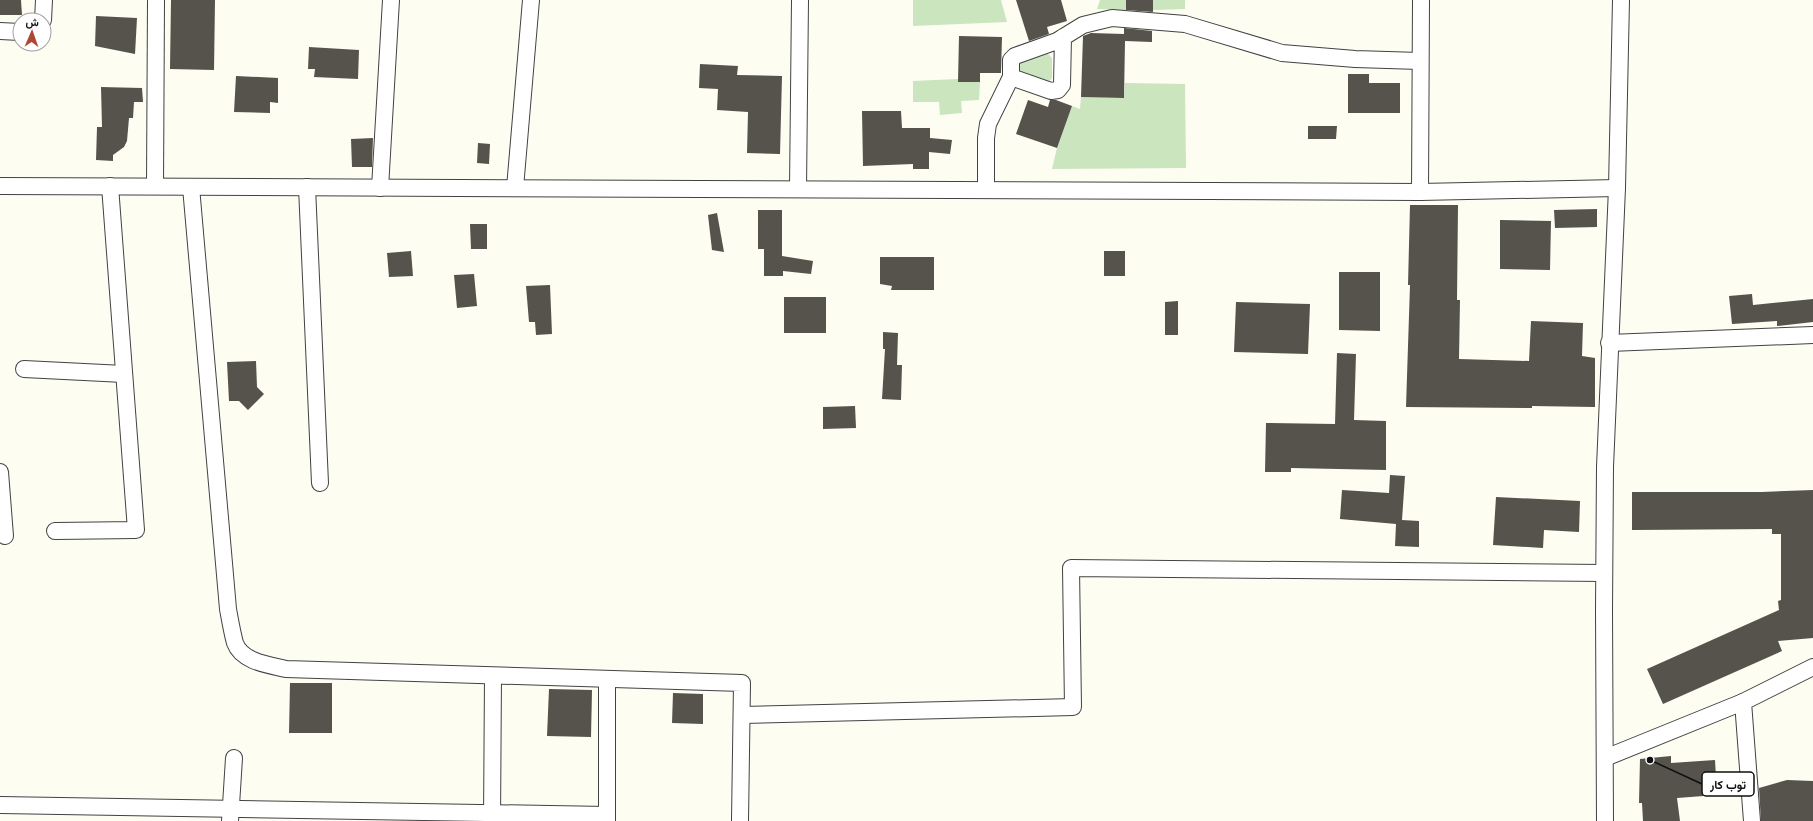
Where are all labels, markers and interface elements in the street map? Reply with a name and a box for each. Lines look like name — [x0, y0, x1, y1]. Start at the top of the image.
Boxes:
north arrow — [12, 12, 52, 52]
text: ش — [25, 14, 39, 29]
callout: توب كار — [1702, 772, 1754, 796]
text: توب كار — [1709, 776, 1746, 793]

